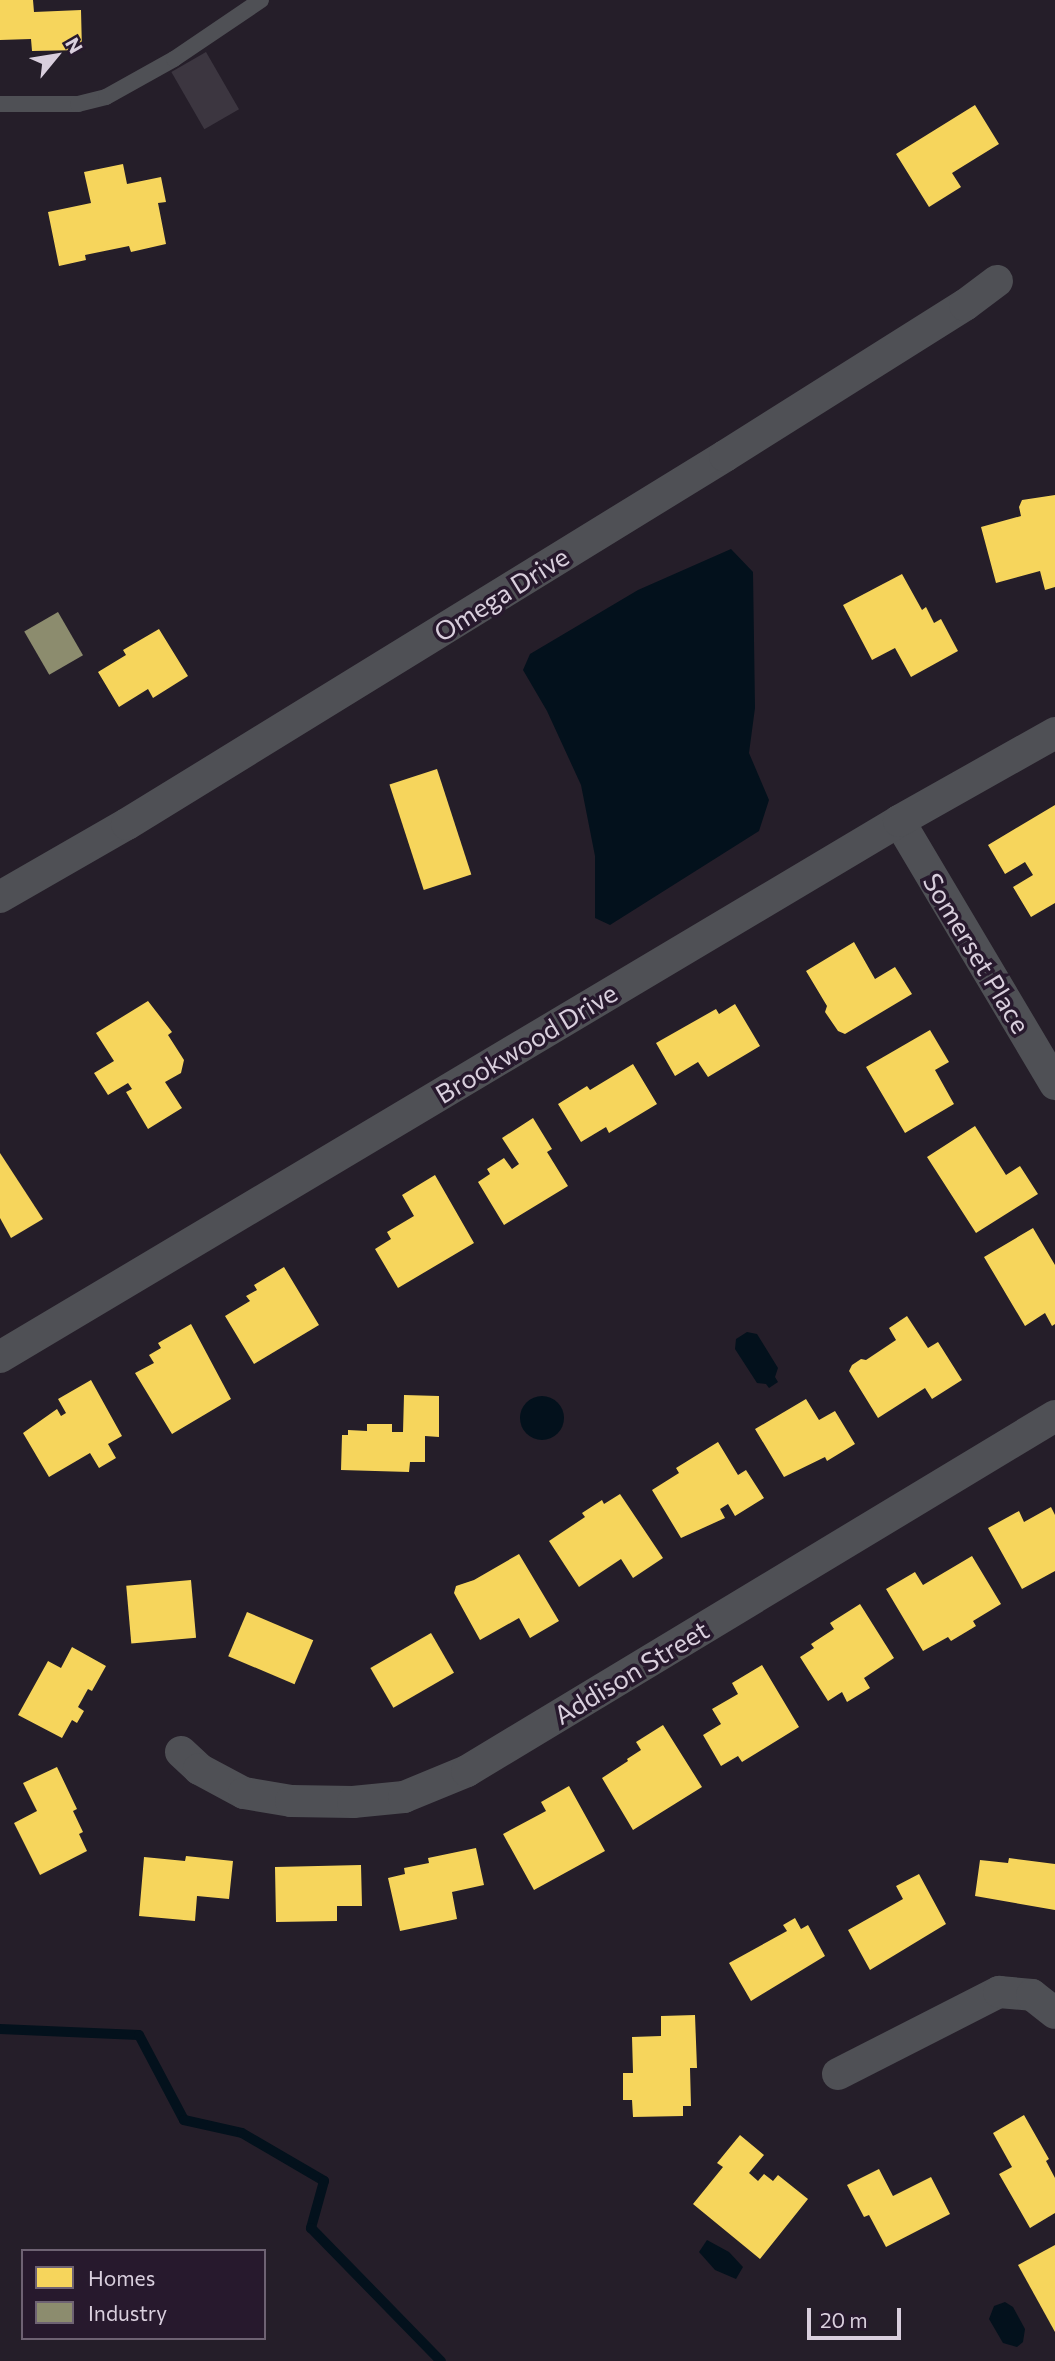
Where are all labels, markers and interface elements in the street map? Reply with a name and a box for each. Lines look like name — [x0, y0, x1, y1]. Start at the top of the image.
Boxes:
north arrow — [21, 21, 91, 91]
text: N — [61, 33, 88, 57]
street label: Omega Drive — [428, 540, 574, 648]
street label: Somerset Place — [917, 867, 1037, 1039]
street label: Brookwood Drive — [430, 977, 622, 1109]
street label: Addison Street — [548, 1614, 714, 1730]
legend — [21, 2249, 266, 2340]
text: Homes — [88, 2265, 155, 2290]
scale bar — [810, 2294, 904, 2338]
text: Industry — [88, 2300, 167, 2325]
text: 20 m — [820, 2307, 868, 2332]

